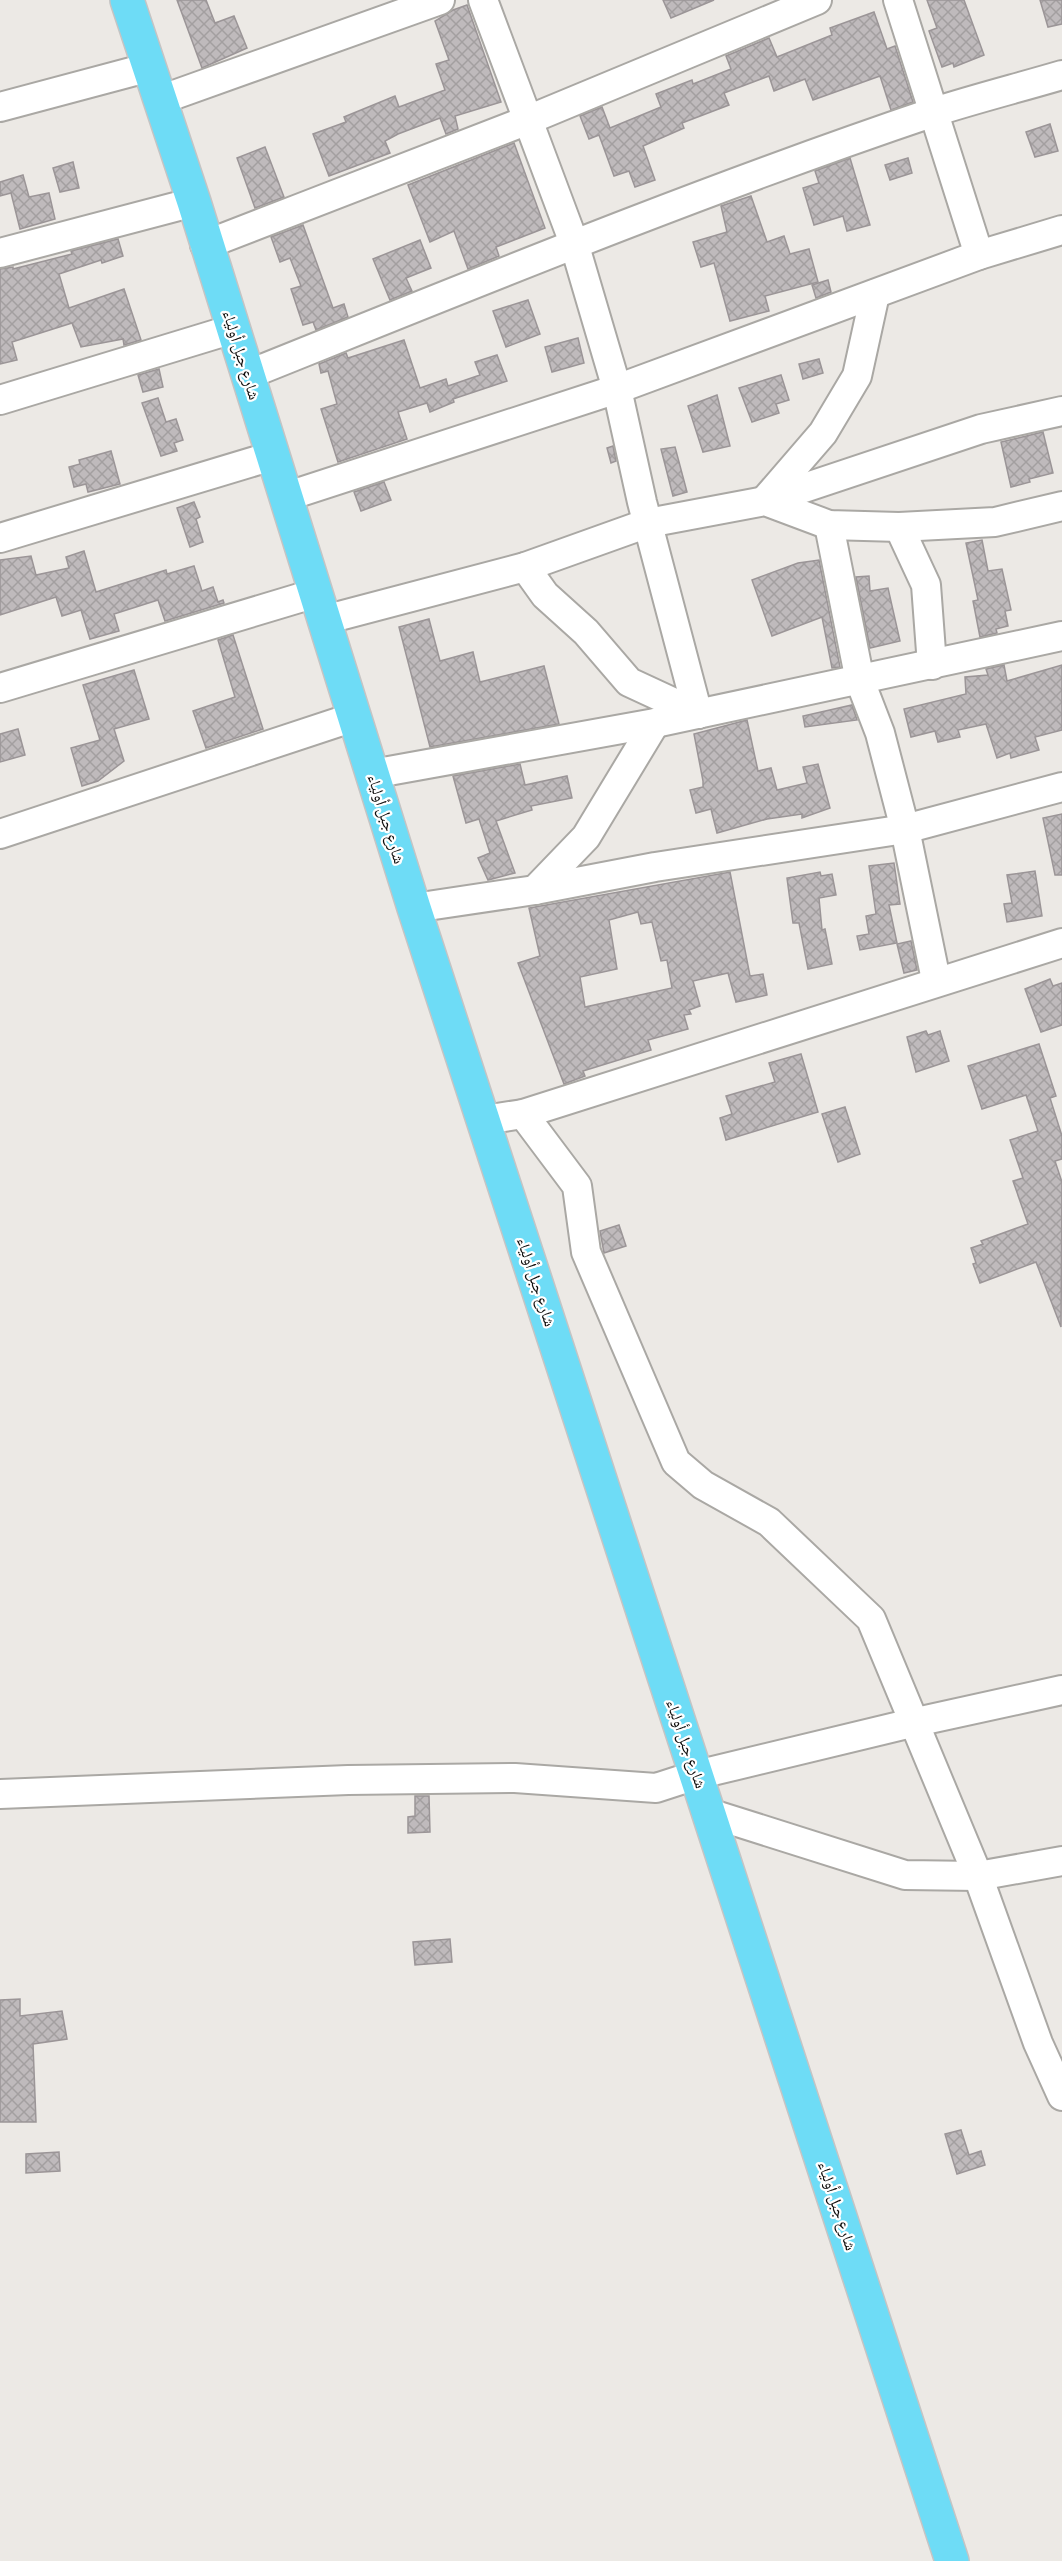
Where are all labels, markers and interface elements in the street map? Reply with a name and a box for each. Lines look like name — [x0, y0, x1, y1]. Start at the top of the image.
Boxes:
street label: شارع جبل أولياء — [217, 308, 265, 402]
street label: شارع جبل أولياء — [362, 772, 410, 866]
street label: شارع جبل أولياء — [511, 1235, 561, 1329]
street label: شارع جبل أولياء — [661, 1697, 711, 1791]
street label: شارع جبل أولياء — [812, 2159, 862, 2253]

